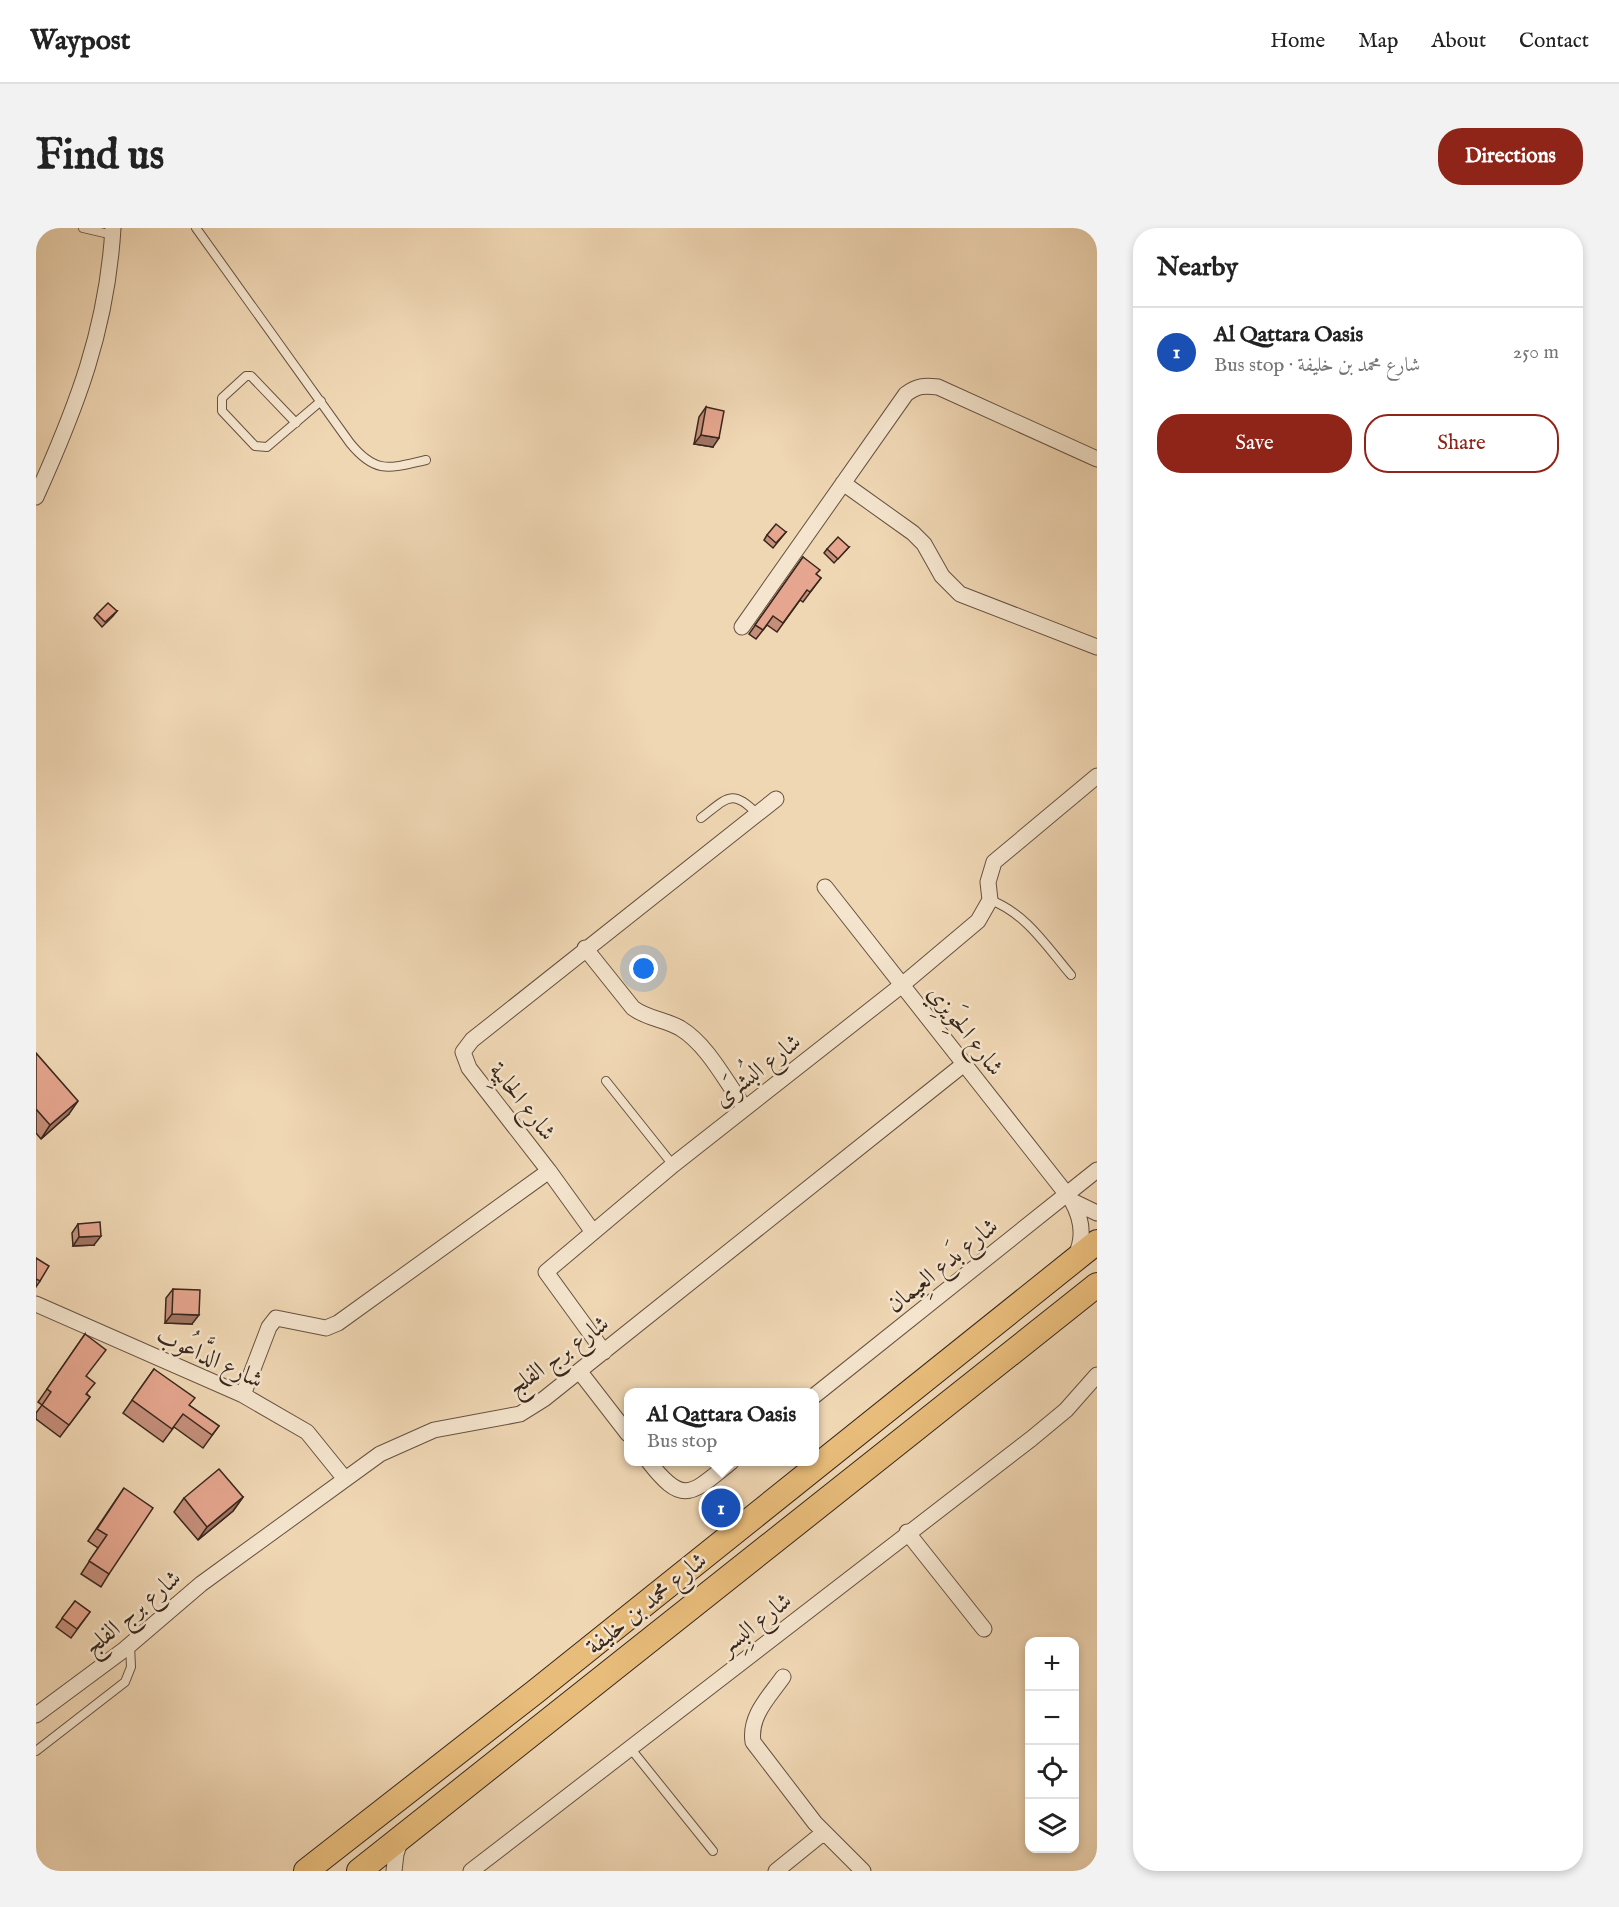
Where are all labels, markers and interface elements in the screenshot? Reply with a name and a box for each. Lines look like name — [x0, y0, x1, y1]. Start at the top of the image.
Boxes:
text: Waypost — [30, 24, 130, 59]
text: Home — [1270, 28, 1325, 55]
text: Map — [1358, 28, 1398, 55]
text: About — [1431, 28, 1486, 55]
text: Contact — [1519, 28, 1589, 55]
button: Directions — [1438, 128, 1583, 185]
text: Find us — [36, 130, 164, 183]
text: Nearby — [1157, 251, 1238, 284]
text: Al Qattara Oasis — [1214, 321, 1363, 349]
text: 1 — [1173, 340, 1180, 365]
text: 250 m — [1513, 340, 1559, 365]
text: Bus stop · شارع محمد بن خليفة — [1214, 353, 1420, 378]
button: Save — [1157, 414, 1352, 473]
button: Share — [1364, 414, 1559, 473]
your location — [629, 954, 658, 983]
street label: شارع الحِوَيزِي — [917, 977, 1012, 1085]
street label: شارع البُشرَى — [704, 1023, 810, 1117]
street label: شارع الحابِية — [479, 1056, 562, 1149]
street label: شارع بَدع العِيمان — [879, 1209, 1007, 1323]
street label: شارع برج الفلج — [502, 1309, 618, 1407]
street label: شارع الدَّاعُوب — [150, 1315, 270, 1399]
popup — [624, 1388, 819, 1466]
text: Al Qattara Oasis — [647, 1401, 796, 1429]
text: Bus stop — [647, 1429, 717, 1454]
pin: 1 — [702, 1486, 740, 1530]
street label: شارع محمد بن خليفة — [580, 1546, 716, 1665]
street label: شارع برج الفلج — [78, 1563, 191, 1666]
street label: شارع البِسِر — [711, 1586, 801, 1667]
map controls — [1025, 1637, 1079, 1853]
button: + — [1025, 1637, 1079, 1691]
button: − — [1025, 1691, 1079, 1745]
button: locate — [1025, 1745, 1079, 1799]
button: layers — [1025, 1799, 1079, 1853]

